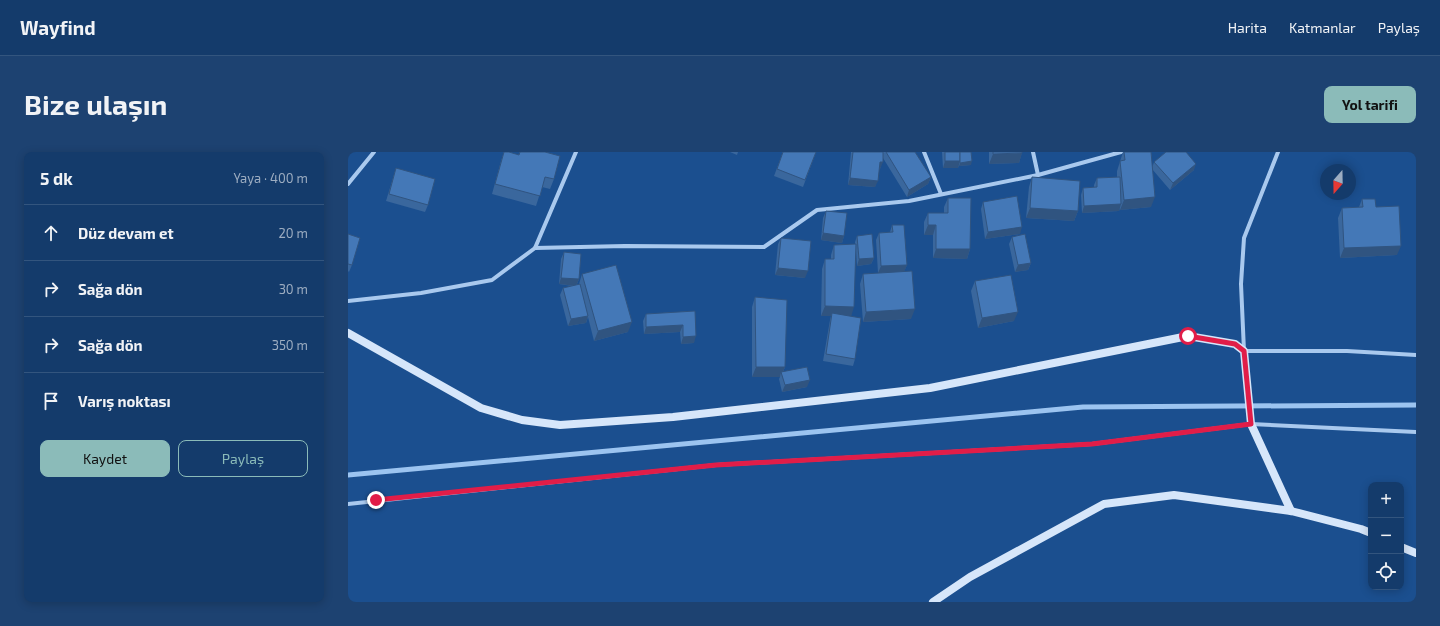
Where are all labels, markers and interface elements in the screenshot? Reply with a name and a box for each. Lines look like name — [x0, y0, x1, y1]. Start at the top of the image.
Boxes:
text: Wayfind — [20, 16, 96, 39]
text: Harita — [1228, 19, 1267, 36]
text: Katmanlar — [1289, 19, 1356, 36]
text: Paylaş — [1378, 19, 1420, 36]
button: Yol tarifi — [1324, 86, 1416, 123]
text: Bize ulaşın — [24, 87, 167, 121]
north arrow — [1320, 164, 1356, 200]
text: 5 dk — [40, 168, 73, 188]
text: Yaya · 400 m — [233, 170, 308, 186]
icon: ahead — [40, 222, 62, 244]
text: Düz devam et — [78, 224, 174, 242]
text: 20 m — [279, 225, 308, 241]
icon: right — [40, 278, 62, 300]
text: Sağa dön — [78, 280, 143, 298]
text: 30 m — [279, 281, 308, 297]
route start — [1179, 327, 1197, 345]
icon: right — [40, 334, 62, 356]
text: Sağa dön — [78, 336, 143, 354]
text: 350 m — [272, 337, 308, 353]
icon: arrive — [40, 390, 62, 412]
text: Varış noktası — [78, 392, 171, 410]
button: Kaydet — [40, 440, 170, 477]
button: Paylaş — [178, 440, 308, 477]
map controls — [1368, 482, 1404, 590]
button: + — [1368, 482, 1404, 518]
route end — [367, 491, 385, 509]
button: − — [1368, 518, 1404, 554]
button: locate — [1368, 554, 1404, 590]

